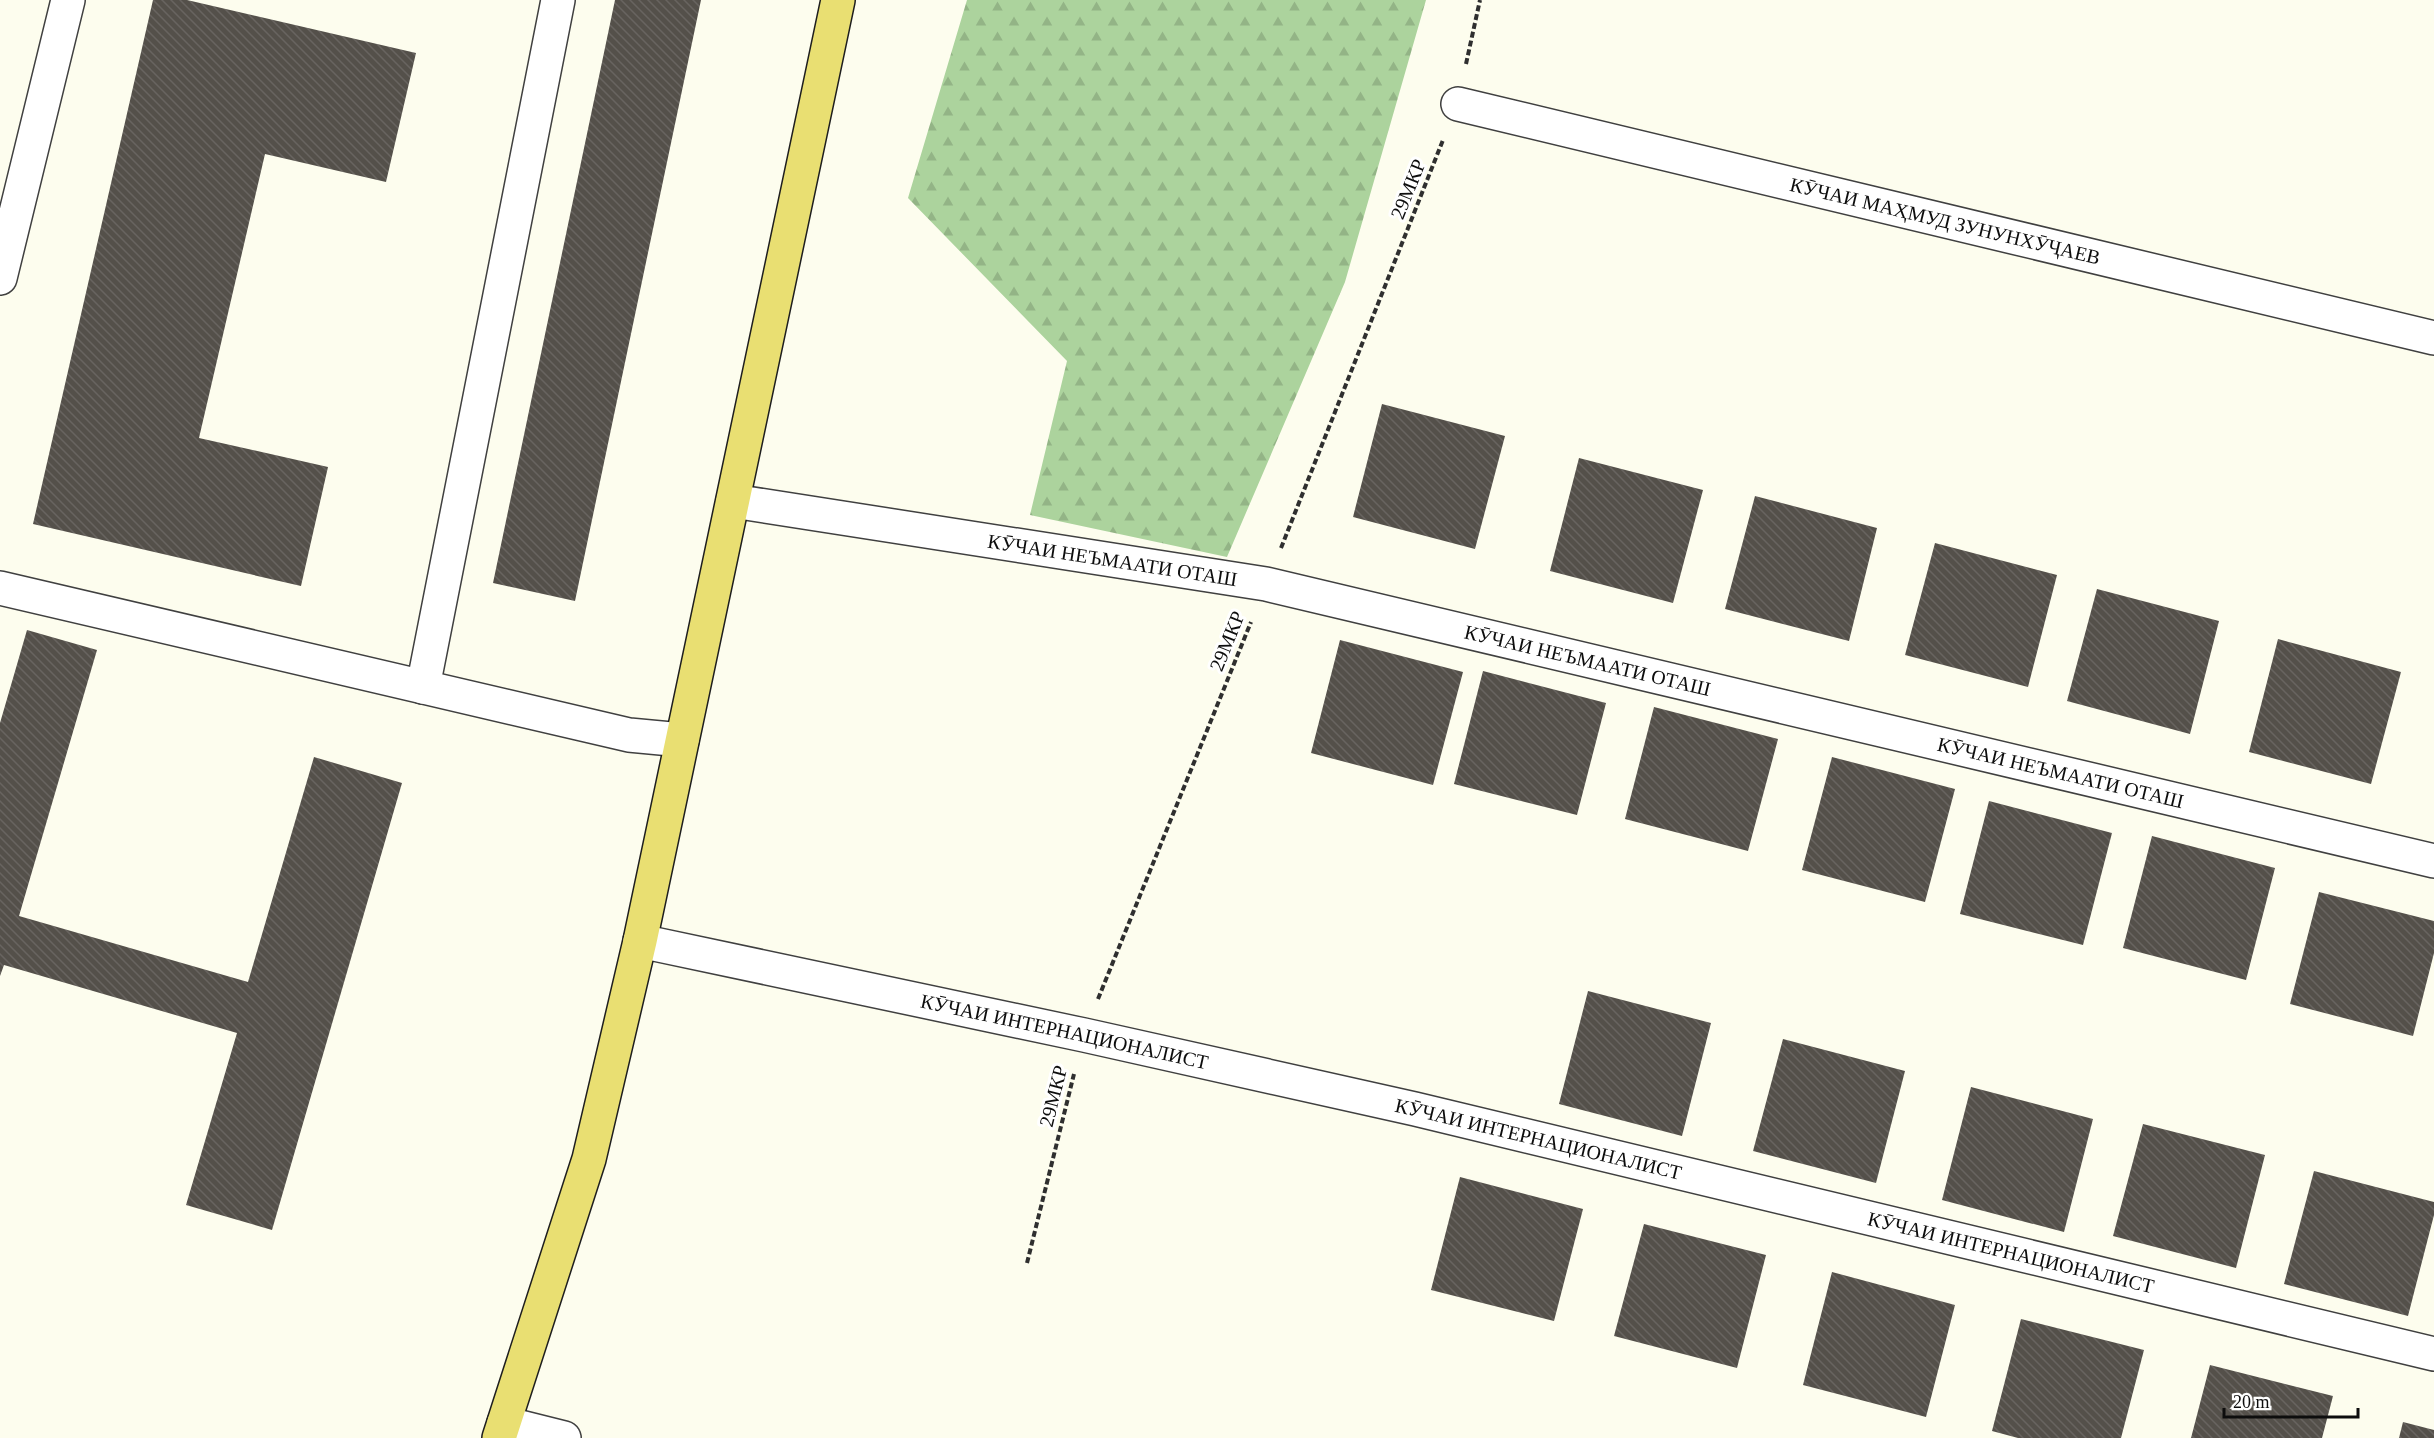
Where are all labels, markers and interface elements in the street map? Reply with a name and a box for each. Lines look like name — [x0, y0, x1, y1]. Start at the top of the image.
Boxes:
street label: 29МКР — [1386, 156, 1430, 222]
street label: КӮЧАИ МАҲМУД ЗУНУНХӮҶАЕВ — [1788, 173, 2102, 269]
street label: КӮЧАИ НЕЪМААТИ ОТАШ — [986, 530, 1239, 590]
street label: 29МКР — [1205, 608, 1249, 674]
street label: КӮЧАИ НЕЪМААТИ ОТАШ — [1462, 620, 1713, 700]
street label: КӮЧАИ НЕЪМААТИ ОТАШ — [1935, 733, 2186, 812]
street label: КӮЧАИ ИНТЕРНАЦИОНАЛИСТ — [919, 990, 1210, 1073]
street label: 29МКР — [1035, 1063, 1071, 1129]
street label: КӮЧАИ ИНТЕРНАЦИОНАЛИСТ — [1393, 1094, 1684, 1184]
street label: КӮЧАИ ИНТЕРНАЦИОНАЛИСТ — [1866, 1207, 2156, 1297]
scale bar — [2224, 1381, 2358, 1419]
text: 20 m — [2233, 1392, 2270, 1412]

